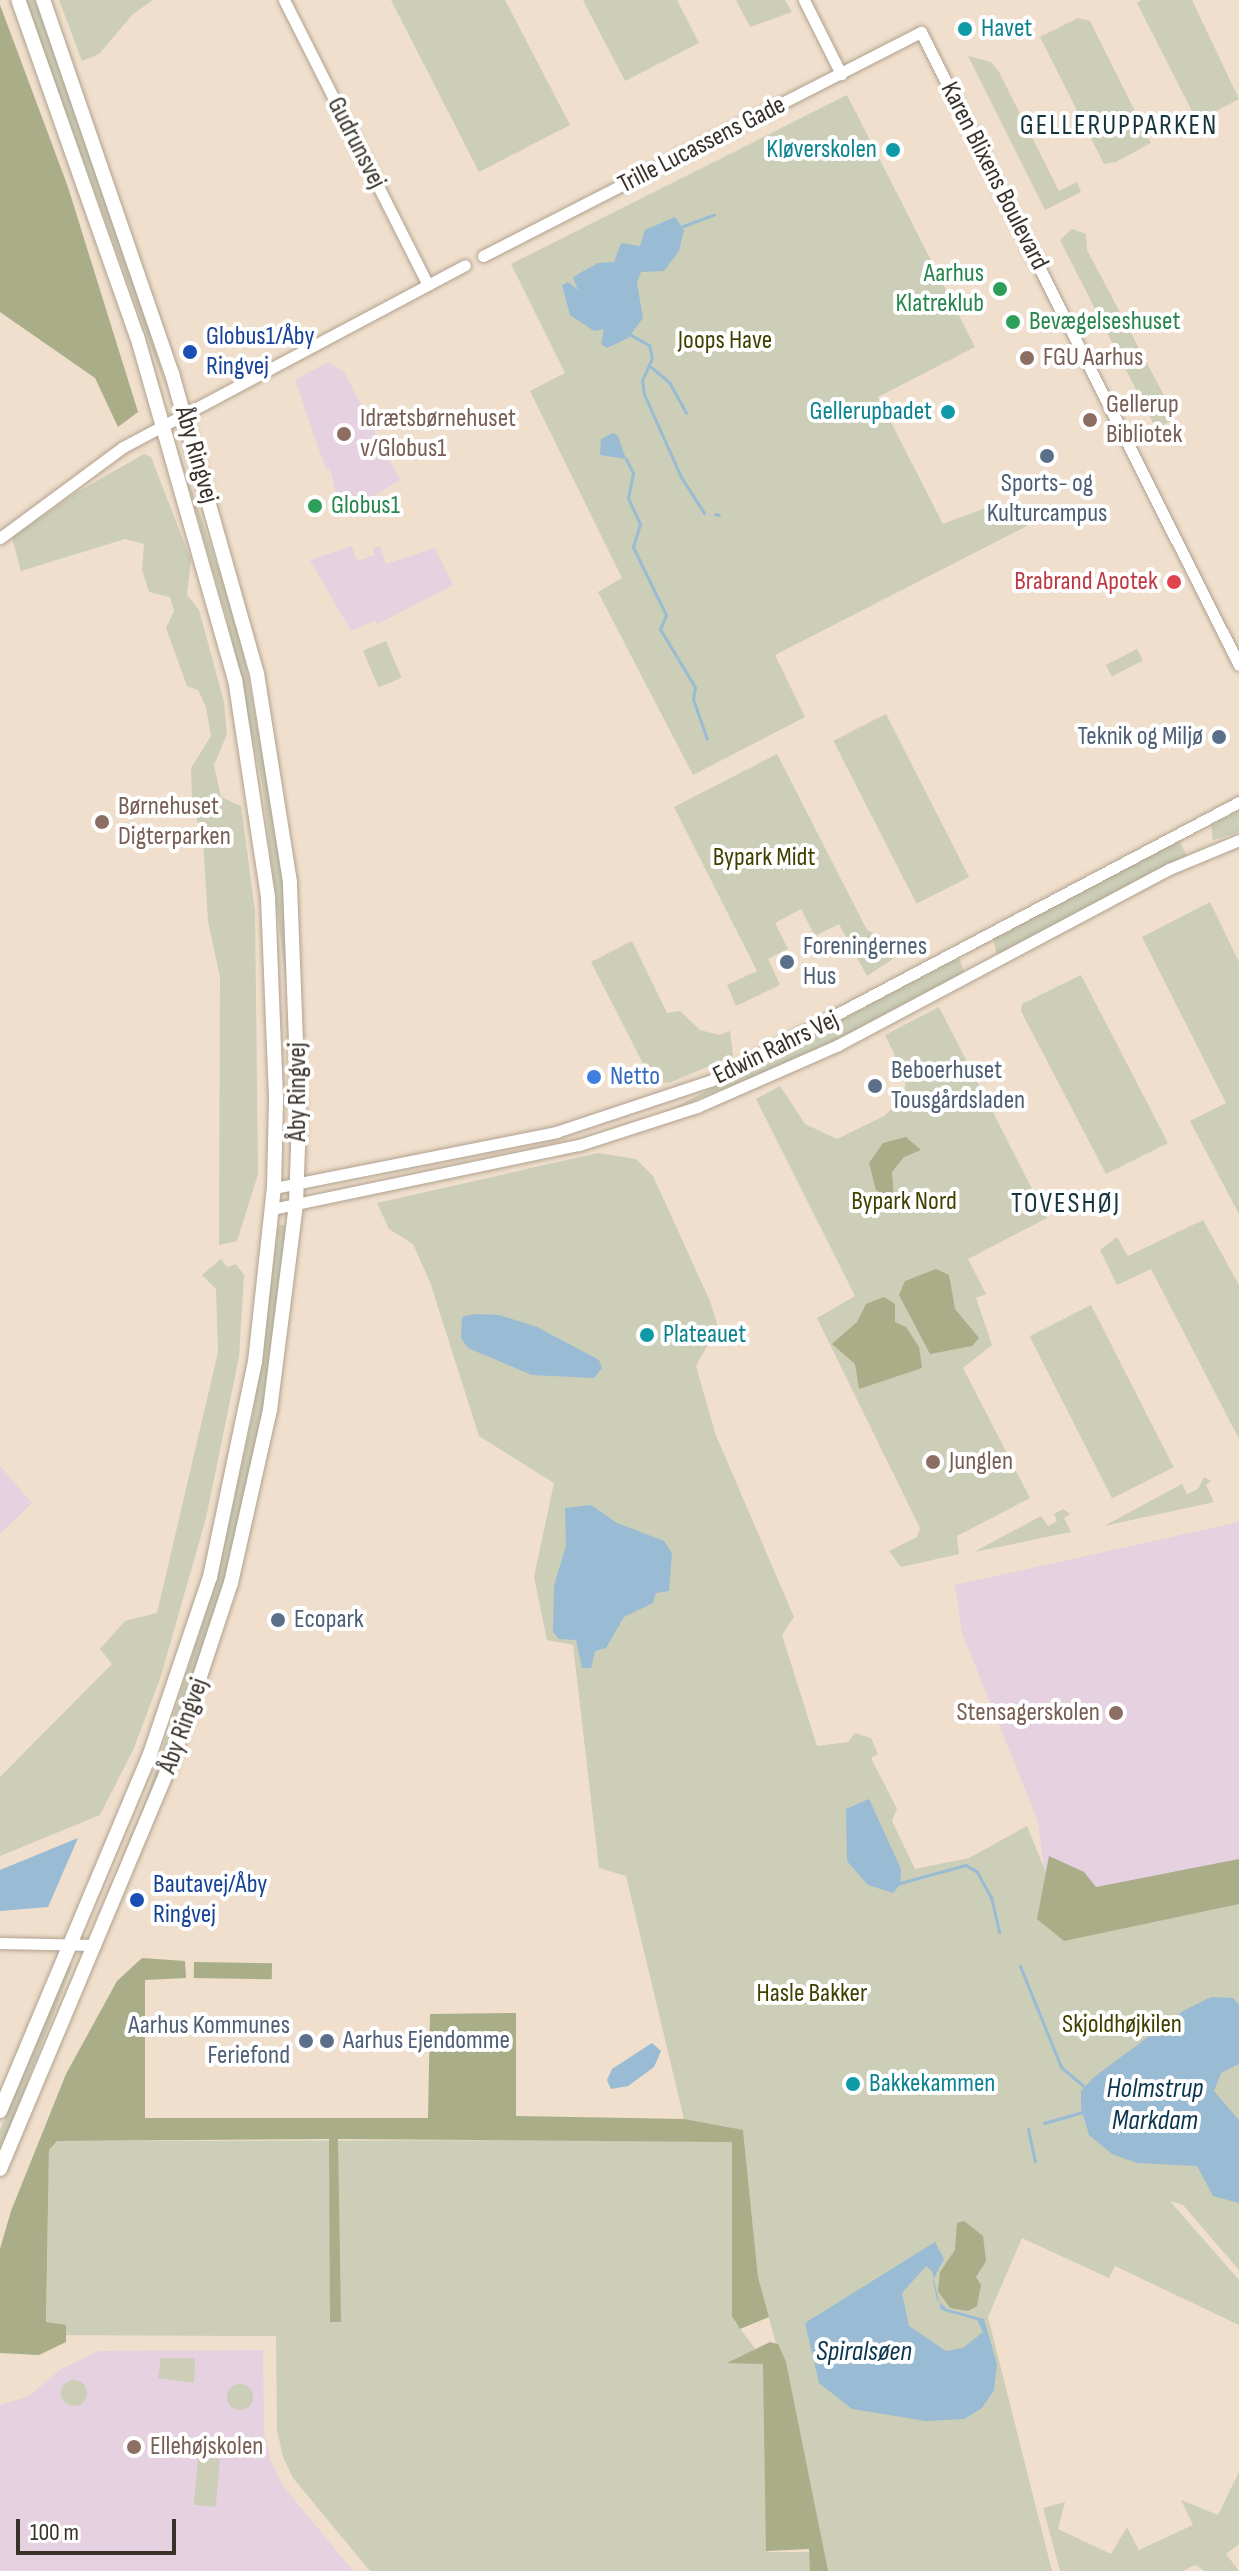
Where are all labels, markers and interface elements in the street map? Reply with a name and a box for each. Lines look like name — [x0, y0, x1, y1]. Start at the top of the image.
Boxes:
place label: Havet — [981, 13, 1032, 45]
marker: Havet — [956, 20, 974, 38]
street label: Karen Blixens Boulevard — [933, 77, 1055, 275]
street label: Trille Lucassens Gade — [613, 89, 791, 201]
street label: Gudrunsvej — [320, 92, 392, 194]
district label: GELLERUPPARKEN — [1020, 109, 1218, 143]
place label: Kløverskolen — [766, 134, 877, 166]
marker: Kløverskolen — [884, 141, 902, 159]
place label: Aarhus Klatreklub — [895, 258, 984, 320]
marker: Aarhus Klatreklub — [991, 280, 1009, 298]
place label: Bevægelseshuset — [1029, 306, 1180, 338]
marker: Bevægelseshuset — [1004, 313, 1022, 331]
place label: Globus1/Åby Ringvej — [206, 321, 314, 382]
park label: Joops Have — [678, 325, 772, 357]
place label: FGU Aarhus — [1043, 342, 1143, 374]
marker: Globus1/Åby Ringvej — [181, 343, 199, 361]
marker: FGU Aarhus — [1018, 349, 1036, 367]
place label: Gellerup Bibliotek — [1106, 389, 1182, 450]
place label: Gellerupbadet — [809, 396, 932, 428]
street label: Åby Ringvej — [167, 403, 225, 507]
place label: Idrætsbørnehuset v/Globus1 — [360, 403, 516, 464]
marker: Gellerupbadet — [939, 403, 957, 421]
marker: Gellerup Bibliotek — [1081, 411, 1099, 429]
marker: Idrætsbørnehuset v/Globus1 — [335, 425, 353, 443]
marker: Sports- og Kulturcampus — [1038, 447, 1056, 465]
place label: Sports- og Kulturcampus — [987, 468, 1107, 530]
place label: Globus1 — [331, 490, 400, 522]
marker: Globus1 — [306, 497, 324, 515]
place label: Brabrand Apotek — [1014, 566, 1158, 598]
marker: Brabrand Apotek — [1165, 573, 1183, 591]
place label: Teknik og Miljø — [1077, 721, 1203, 753]
marker: Teknik og Miljø — [1210, 728, 1228, 746]
place label: Børnehuset Digterparken — [118, 791, 231, 852]
marker: Børnehuset Digterparken — [93, 813, 111, 831]
park label: Bypark Midt — [713, 842, 815, 874]
place label: Foreningernes Hus — [803, 931, 927, 992]
marker: Foreningernes Hus — [778, 953, 796, 971]
street label: Edwin Rahrs Vej — [708, 1004, 844, 1092]
street label: Åby Ringvej — [282, 1042, 314, 1142]
place label: Beboerhuset Tousgårdsladen — [891, 1055, 1025, 1116]
place label: Netto — [610, 1061, 660, 1093]
marker: Netto — [585, 1068, 603, 1086]
marker: Beboerhuset Tousgårdsladen — [866, 1077, 884, 1095]
park label: Bypark Nord — [851, 1186, 957, 1218]
district label: TOVESHØJ — [1011, 1187, 1121, 1221]
place label: Plateauet — [663, 1319, 746, 1351]
marker: Plateauet — [638, 1326, 656, 1344]
place label: Junglen — [949, 1446, 1013, 1478]
marker: Junglen — [924, 1453, 942, 1471]
place label: Ecopark — [294, 1604, 364, 1636]
marker: Ecopark — [269, 1611, 287, 1629]
street label: Åby Ringvej — [152, 1674, 216, 1778]
place label: Stensagerskolen — [956, 1697, 1100, 1729]
marker: Stensagerskolen — [1107, 1704, 1125, 1722]
place label: Bautavej/Åby Ringvej — [153, 1869, 267, 1930]
marker: Bautavej/Åby Ringvej — [128, 1891, 146, 1909]
park label: Hasle Bakker — [757, 1978, 867, 2010]
park label: Skjoldhøjkilen — [1062, 2009, 1182, 2041]
place label: Aarhus Kommunes Feriefond — [128, 2010, 290, 2072]
place label: Aarhus Ejendomme — [343, 2025, 510, 2057]
marker: Aarhus Kommunes Feriefond — [297, 2032, 315, 2050]
marker: Aarhus Ejendomme — [318, 2032, 336, 2050]
place label: Bakkekammen — [869, 2068, 995, 2100]
water label: Holmstrup Markdam — [1107, 2072, 1203, 2138]
marker: Bakkekammen — [844, 2075, 862, 2093]
water label: Spiralsøen — [816, 2335, 912, 2369]
place label: Ellehøjskolen — [150, 2431, 263, 2463]
marker: Ellehøjskolen — [125, 2438, 143, 2456]
scale bar — [20, 2503, 180, 2553]
text: 100 m — [30, 2518, 79, 2547]

